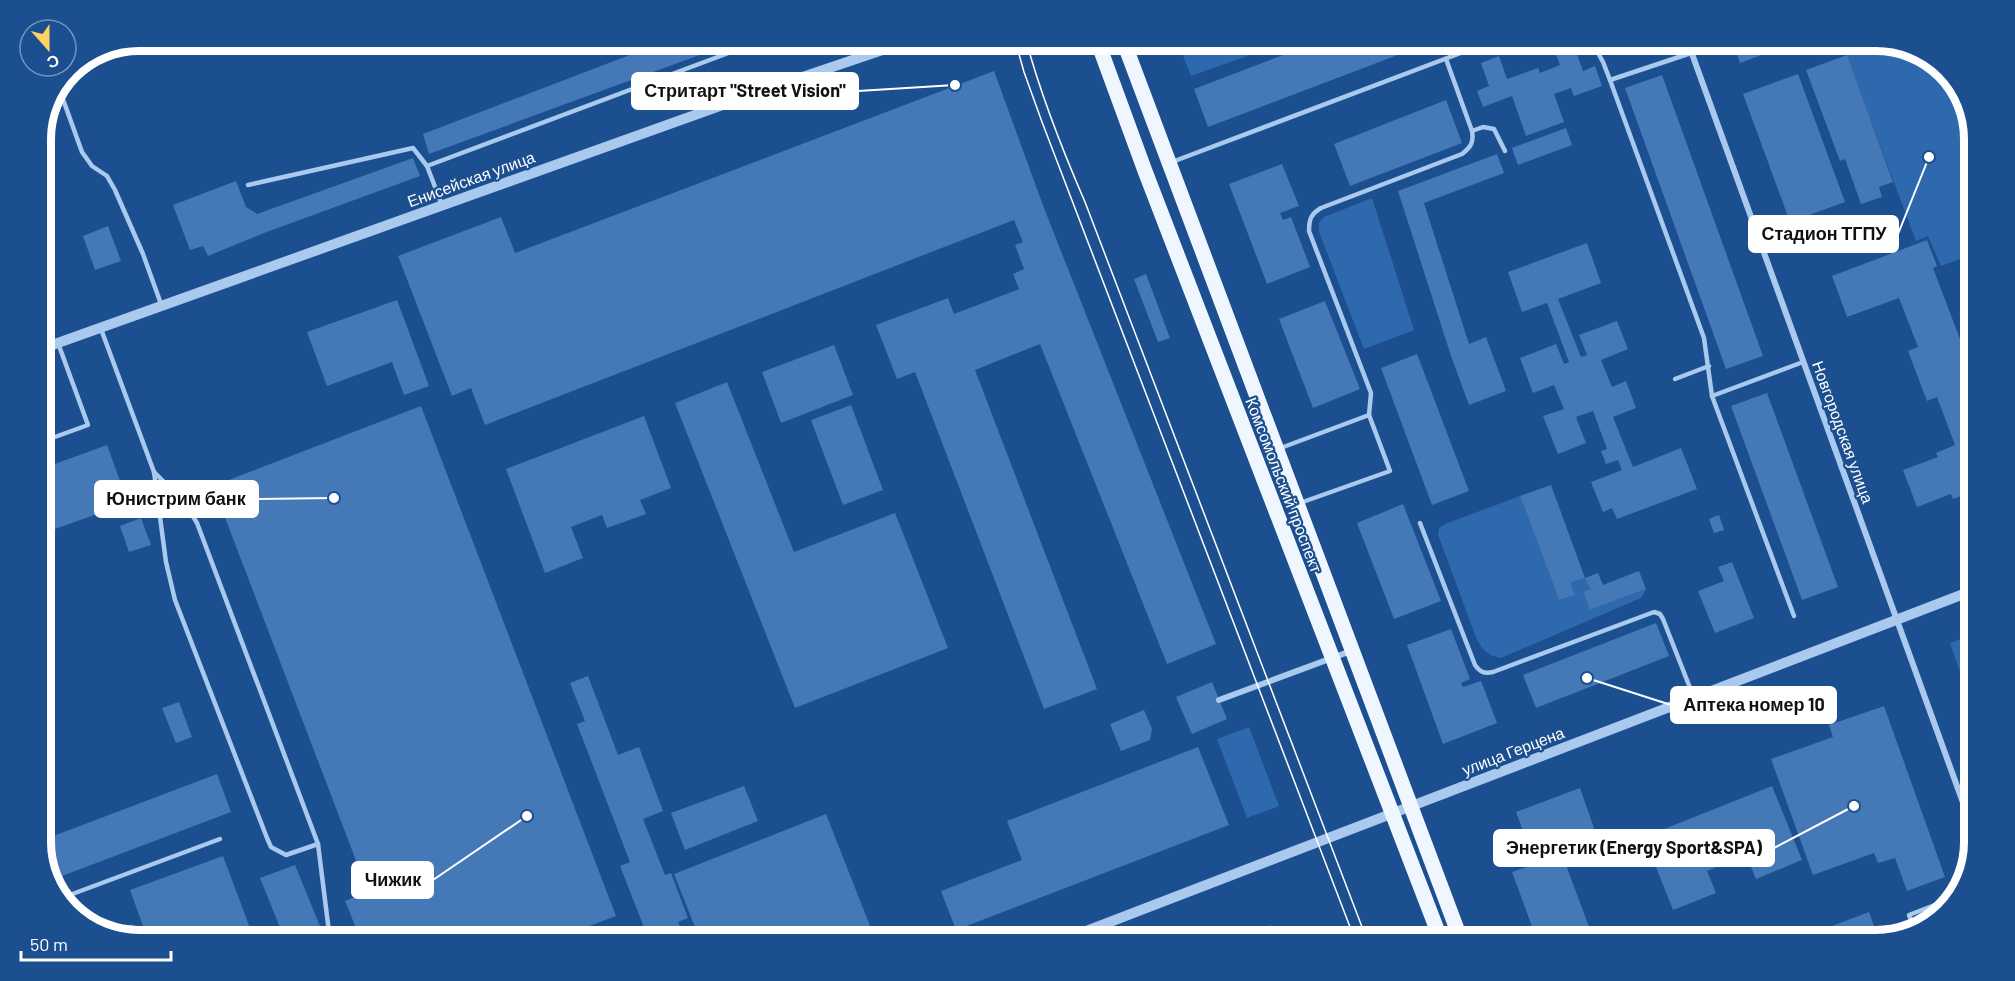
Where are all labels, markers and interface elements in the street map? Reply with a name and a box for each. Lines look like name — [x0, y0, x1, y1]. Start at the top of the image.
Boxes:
north arrow — [18, 18, 78, 78]
text: С — [44, 52, 62, 74]
callout: Стритарт "Street Vision" — [632, 73, 858, 109]
text: Стритарт "Street Vision" — [644, 79, 846, 101]
street label: Енисейская улица — [404, 147, 537, 210]
callout: Стадион ТГПУ — [1749, 216, 1898, 252]
text: Стадион ТГПУ — [1761, 222, 1887, 244]
street label: Новгородская улица — [1809, 358, 1878, 506]
street label: Комсомольский проспект — [1242, 395, 1327, 576]
callout: Юнистрим банк — [95, 481, 258, 517]
text: Юнистрим банк — [106, 487, 247, 509]
callout: Аптека номер 10 — [1671, 687, 1836, 723]
text: Аптека номер 10 — [1683, 693, 1825, 715]
street label: улица Герцена — [1459, 722, 1567, 779]
callout: Энергетик (Energy Sport&SPA) — [1494, 830, 1774, 866]
text: Энергетик (Energy Sport&SPA) — [1506, 836, 1763, 858]
callout: Чижик — [352, 862, 433, 898]
text: Чижик — [365, 868, 422, 890]
scale bar — [21, 924, 171, 962]
text: 50 m — [30, 933, 68, 955]

